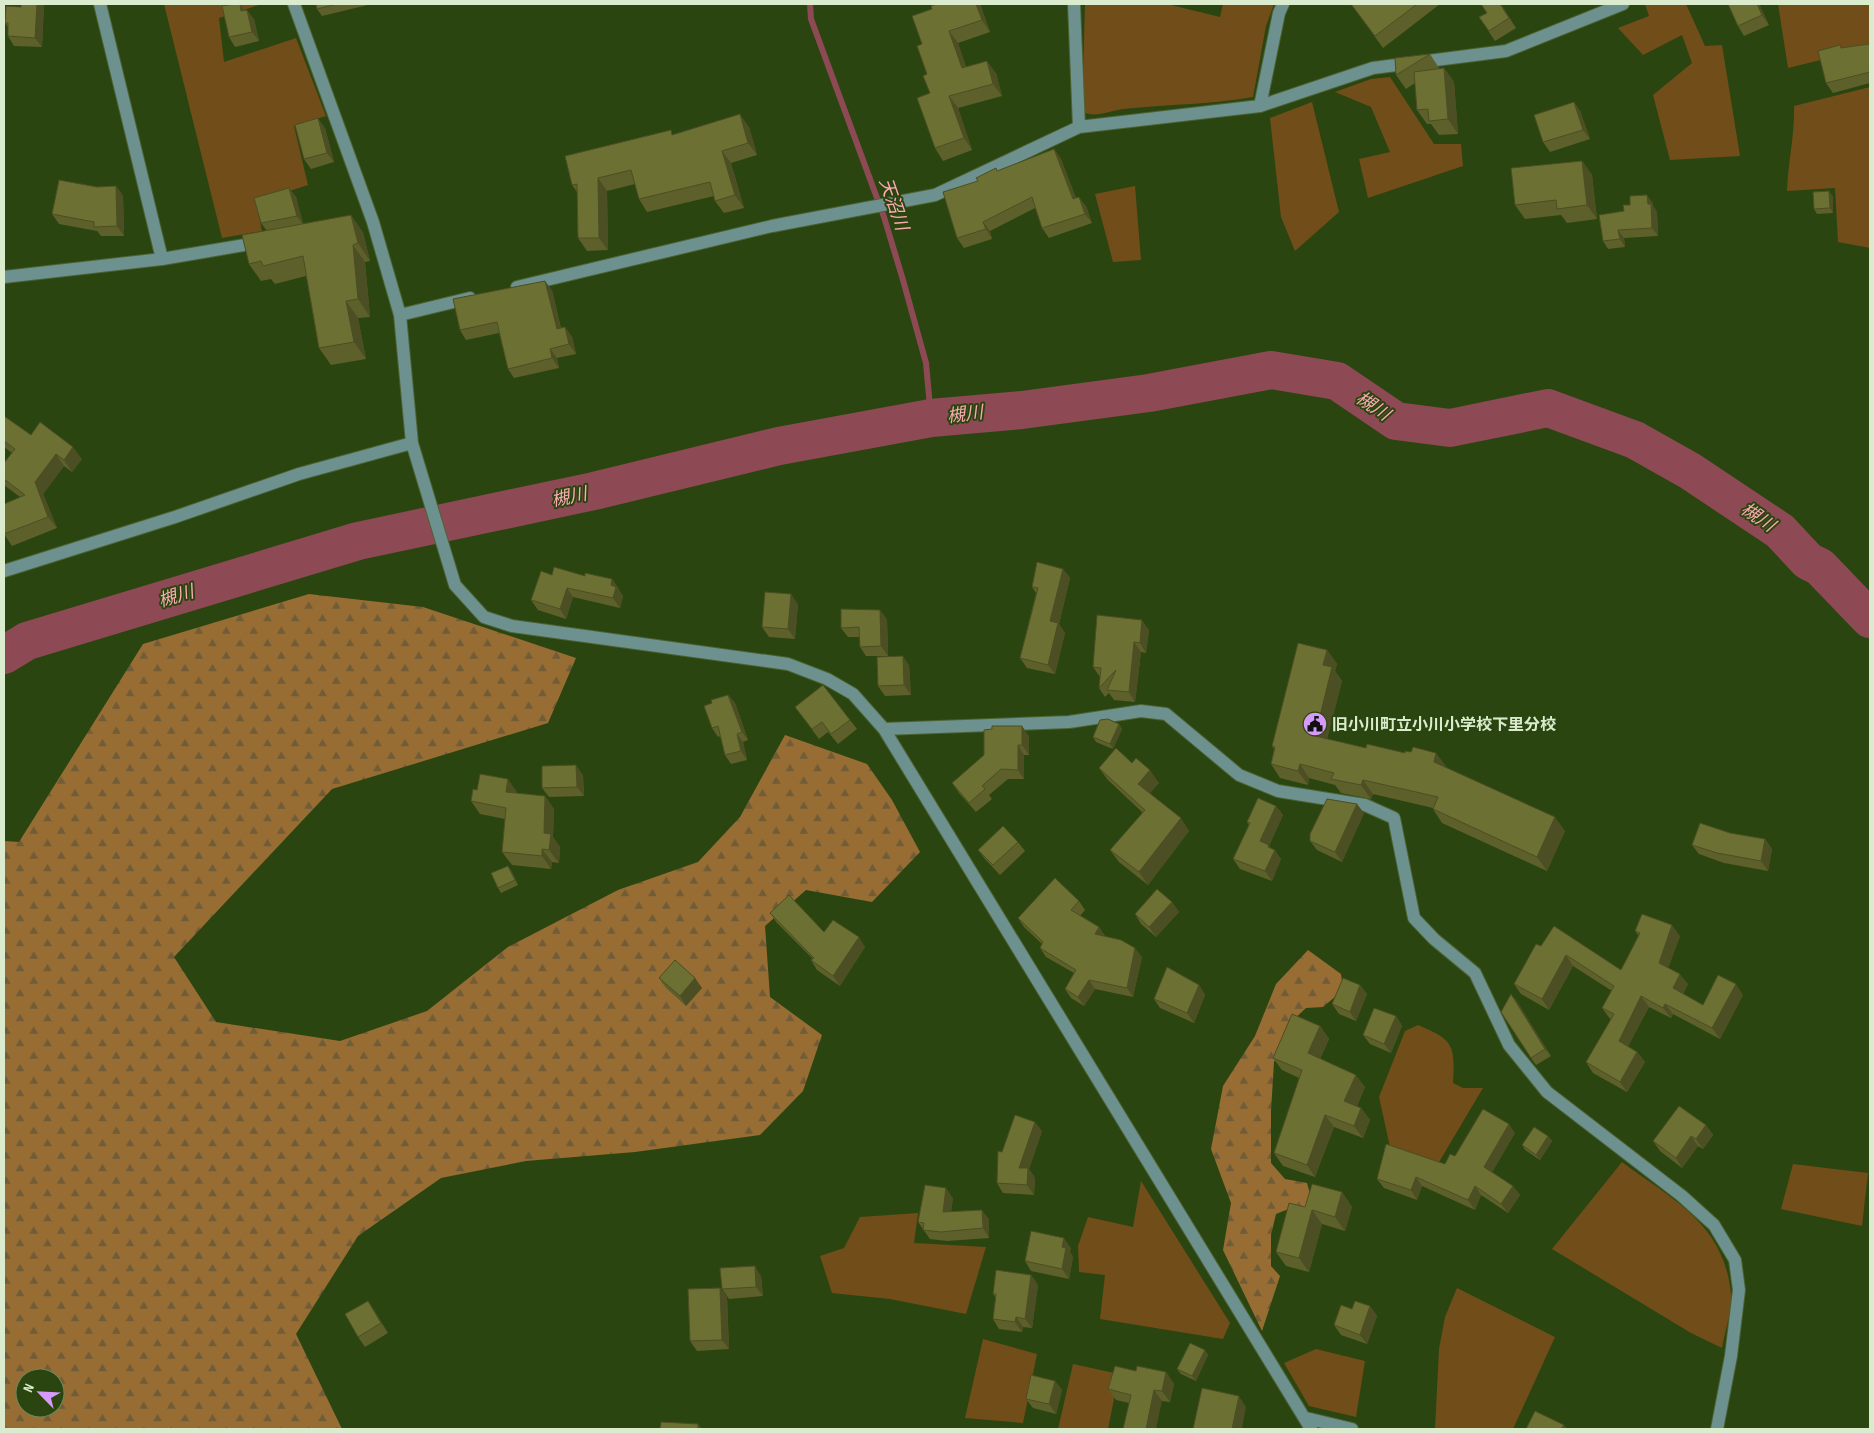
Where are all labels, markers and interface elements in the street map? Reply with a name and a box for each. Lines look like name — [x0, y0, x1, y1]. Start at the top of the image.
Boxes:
water label: 天沼川 — [875, 175, 913, 235]
water label: 槻川 — [1352, 388, 1395, 426]
water label: 槻川 — [946, 402, 986, 427]
water label: 槻川 — [549, 483, 591, 512]
water label: 槻川 — [1737, 499, 1780, 537]
water label: 槻川 — [156, 581, 198, 612]
public building icon: 旧小川町立小川小学校下里分校 — [1302, 711, 1328, 737]
place label: 旧小川町立小川小学校下里分校 — [1332, 716, 1556, 735]
north arrow — [15, 1368, 65, 1418]
text: N — [19, 1381, 38, 1395]

